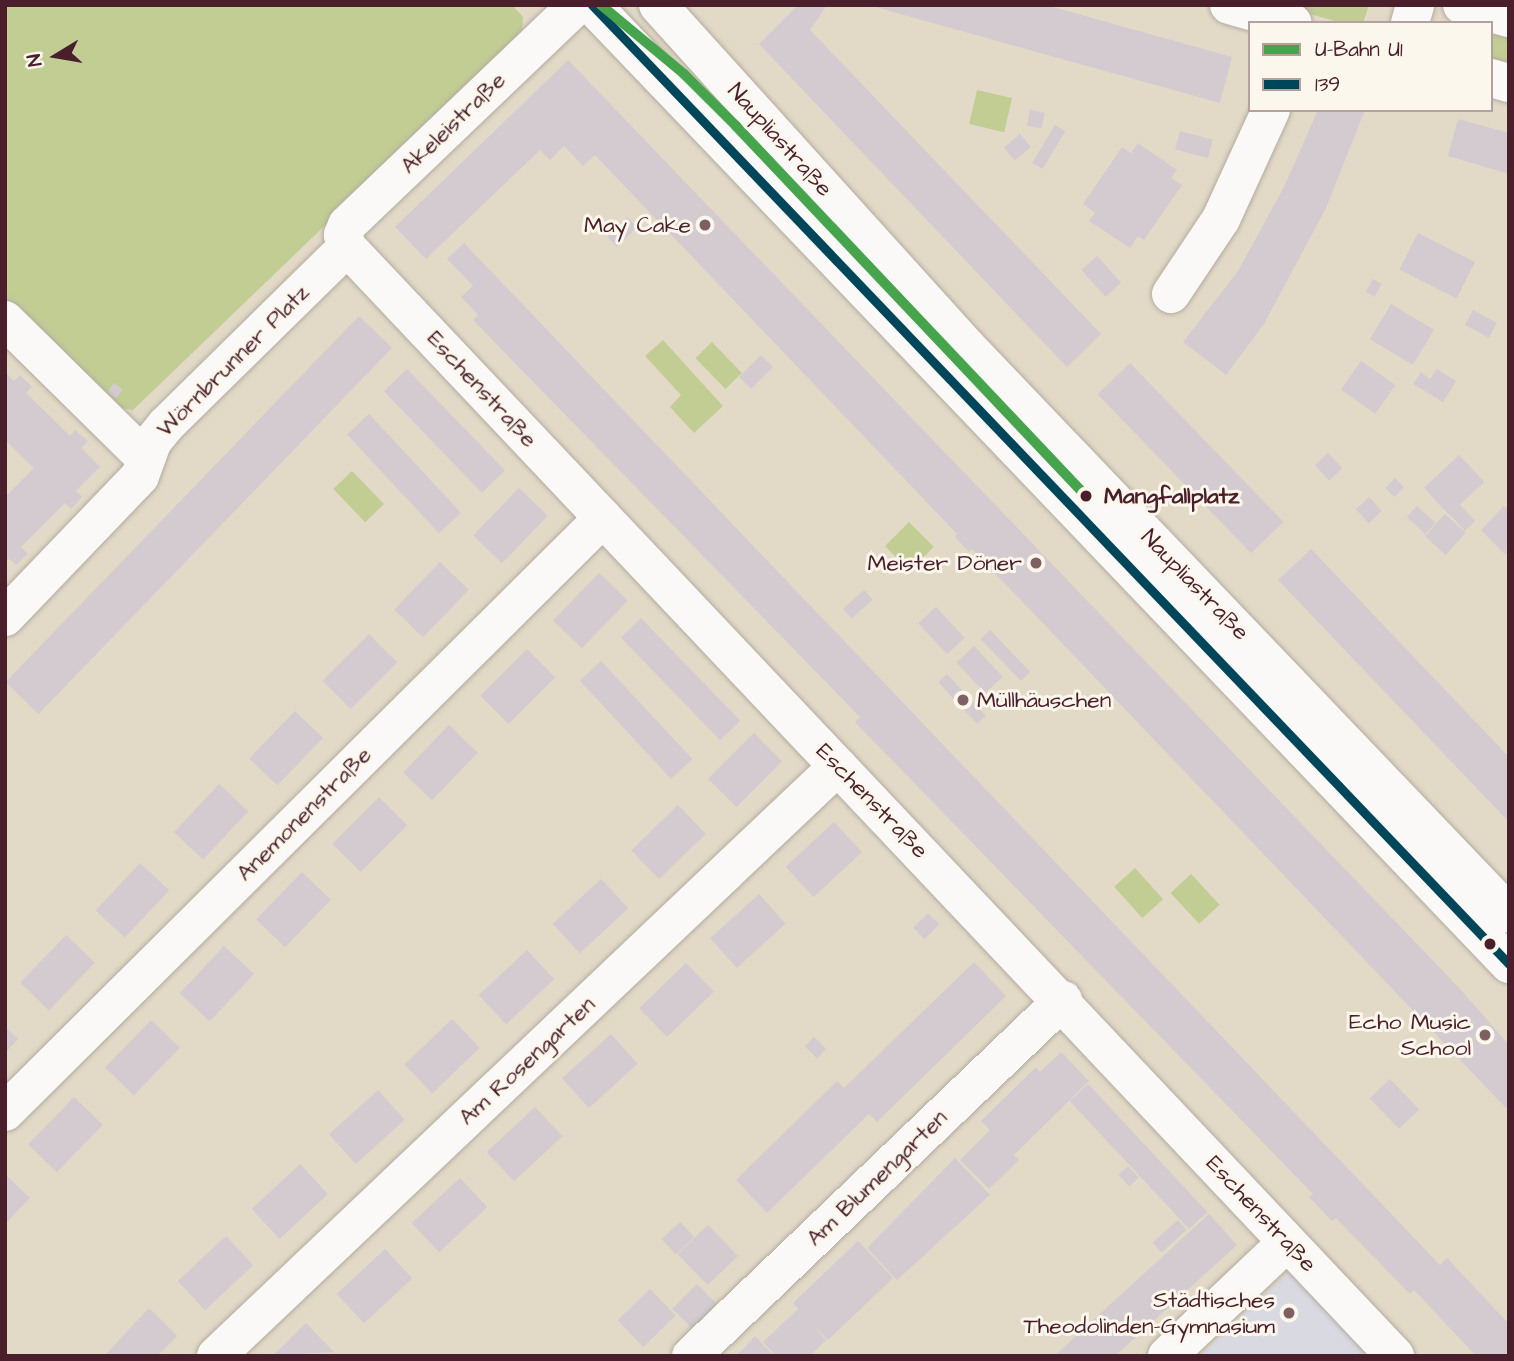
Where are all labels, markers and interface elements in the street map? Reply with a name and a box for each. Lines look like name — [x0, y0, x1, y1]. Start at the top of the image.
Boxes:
north arrow — [21, 21, 91, 91]
legend — [1248, 21, 1493, 112]
text: U-Bahn U1 — [1315, 35, 1403, 64]
text: N — [21, 52, 49, 69]
street label: Akeleistraße — [395, 66, 511, 180]
text: 139 — [1315, 70, 1340, 99]
street label: Naupliastraße — [722, 77, 838, 203]
place label: May Cake — [584, 211, 691, 239]
marker: May Cake — [697, 217, 713, 233]
street label: Wörnbrunner Platz — [151, 279, 315, 443]
street label: Eschenstraße — [421, 325, 543, 453]
place label: Mangfallplatz — [1104, 482, 1239, 510]
marker: Mangfallplatz — [1075, 485, 1097, 507]
street label: Naupliastraße — [1135, 524, 1255, 646]
place label: Meister Döner — [867, 549, 1022, 577]
marker: Meister Döner — [1028, 555, 1044, 571]
place label: Müllhäuschen — [977, 686, 1111, 714]
marker: Müllhäuschen — [955, 692, 971, 708]
street label: Eschenstraße — [810, 738, 934, 864]
street label: Anemonenstraße — [231, 741, 377, 887]
unlabelled marker — [1483, 937, 1497, 951]
street label: Am Rosengarten — [453, 991, 601, 1131]
place label: Echo Music School — [1349, 1008, 1471, 1062]
marker: Echo Music School — [1477, 1027, 1493, 1043]
street label: Am Blumengarten — [801, 1104, 953, 1252]
street label: Eschenstraße — [1200, 1150, 1322, 1278]
place label: Städtisches Theodolinden-Gymnasium — [1023, 1286, 1275, 1340]
marker: Städtisches Theodolinden-Gymnasium — [1281, 1305, 1297, 1321]

